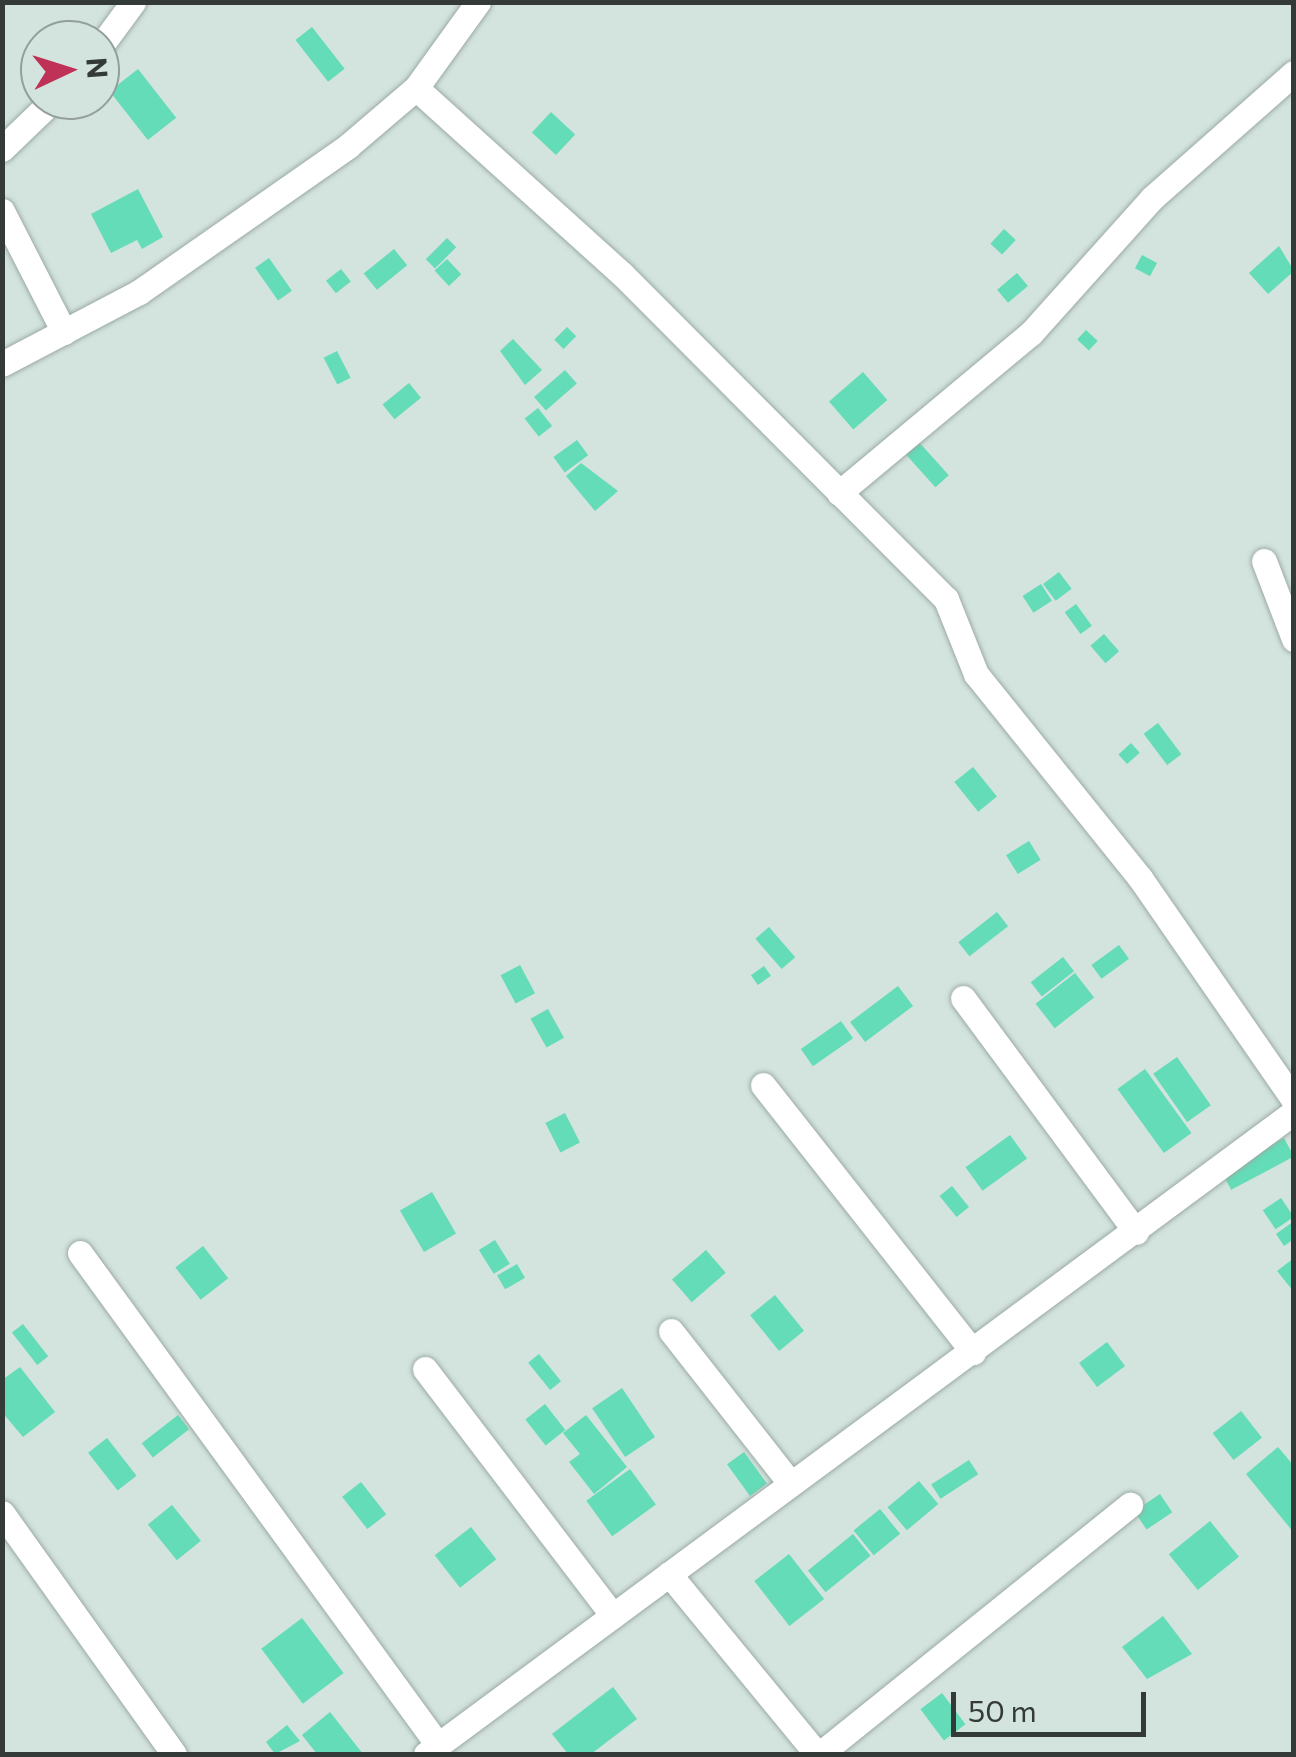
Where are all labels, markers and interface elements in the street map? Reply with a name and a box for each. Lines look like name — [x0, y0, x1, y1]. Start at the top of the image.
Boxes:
north arrow — [20, 20, 120, 120]
text: N — [80, 56, 116, 80]
scale bar — [956, 1672, 1151, 1734]
text: 50 m — [968, 1691, 1037, 1728]

